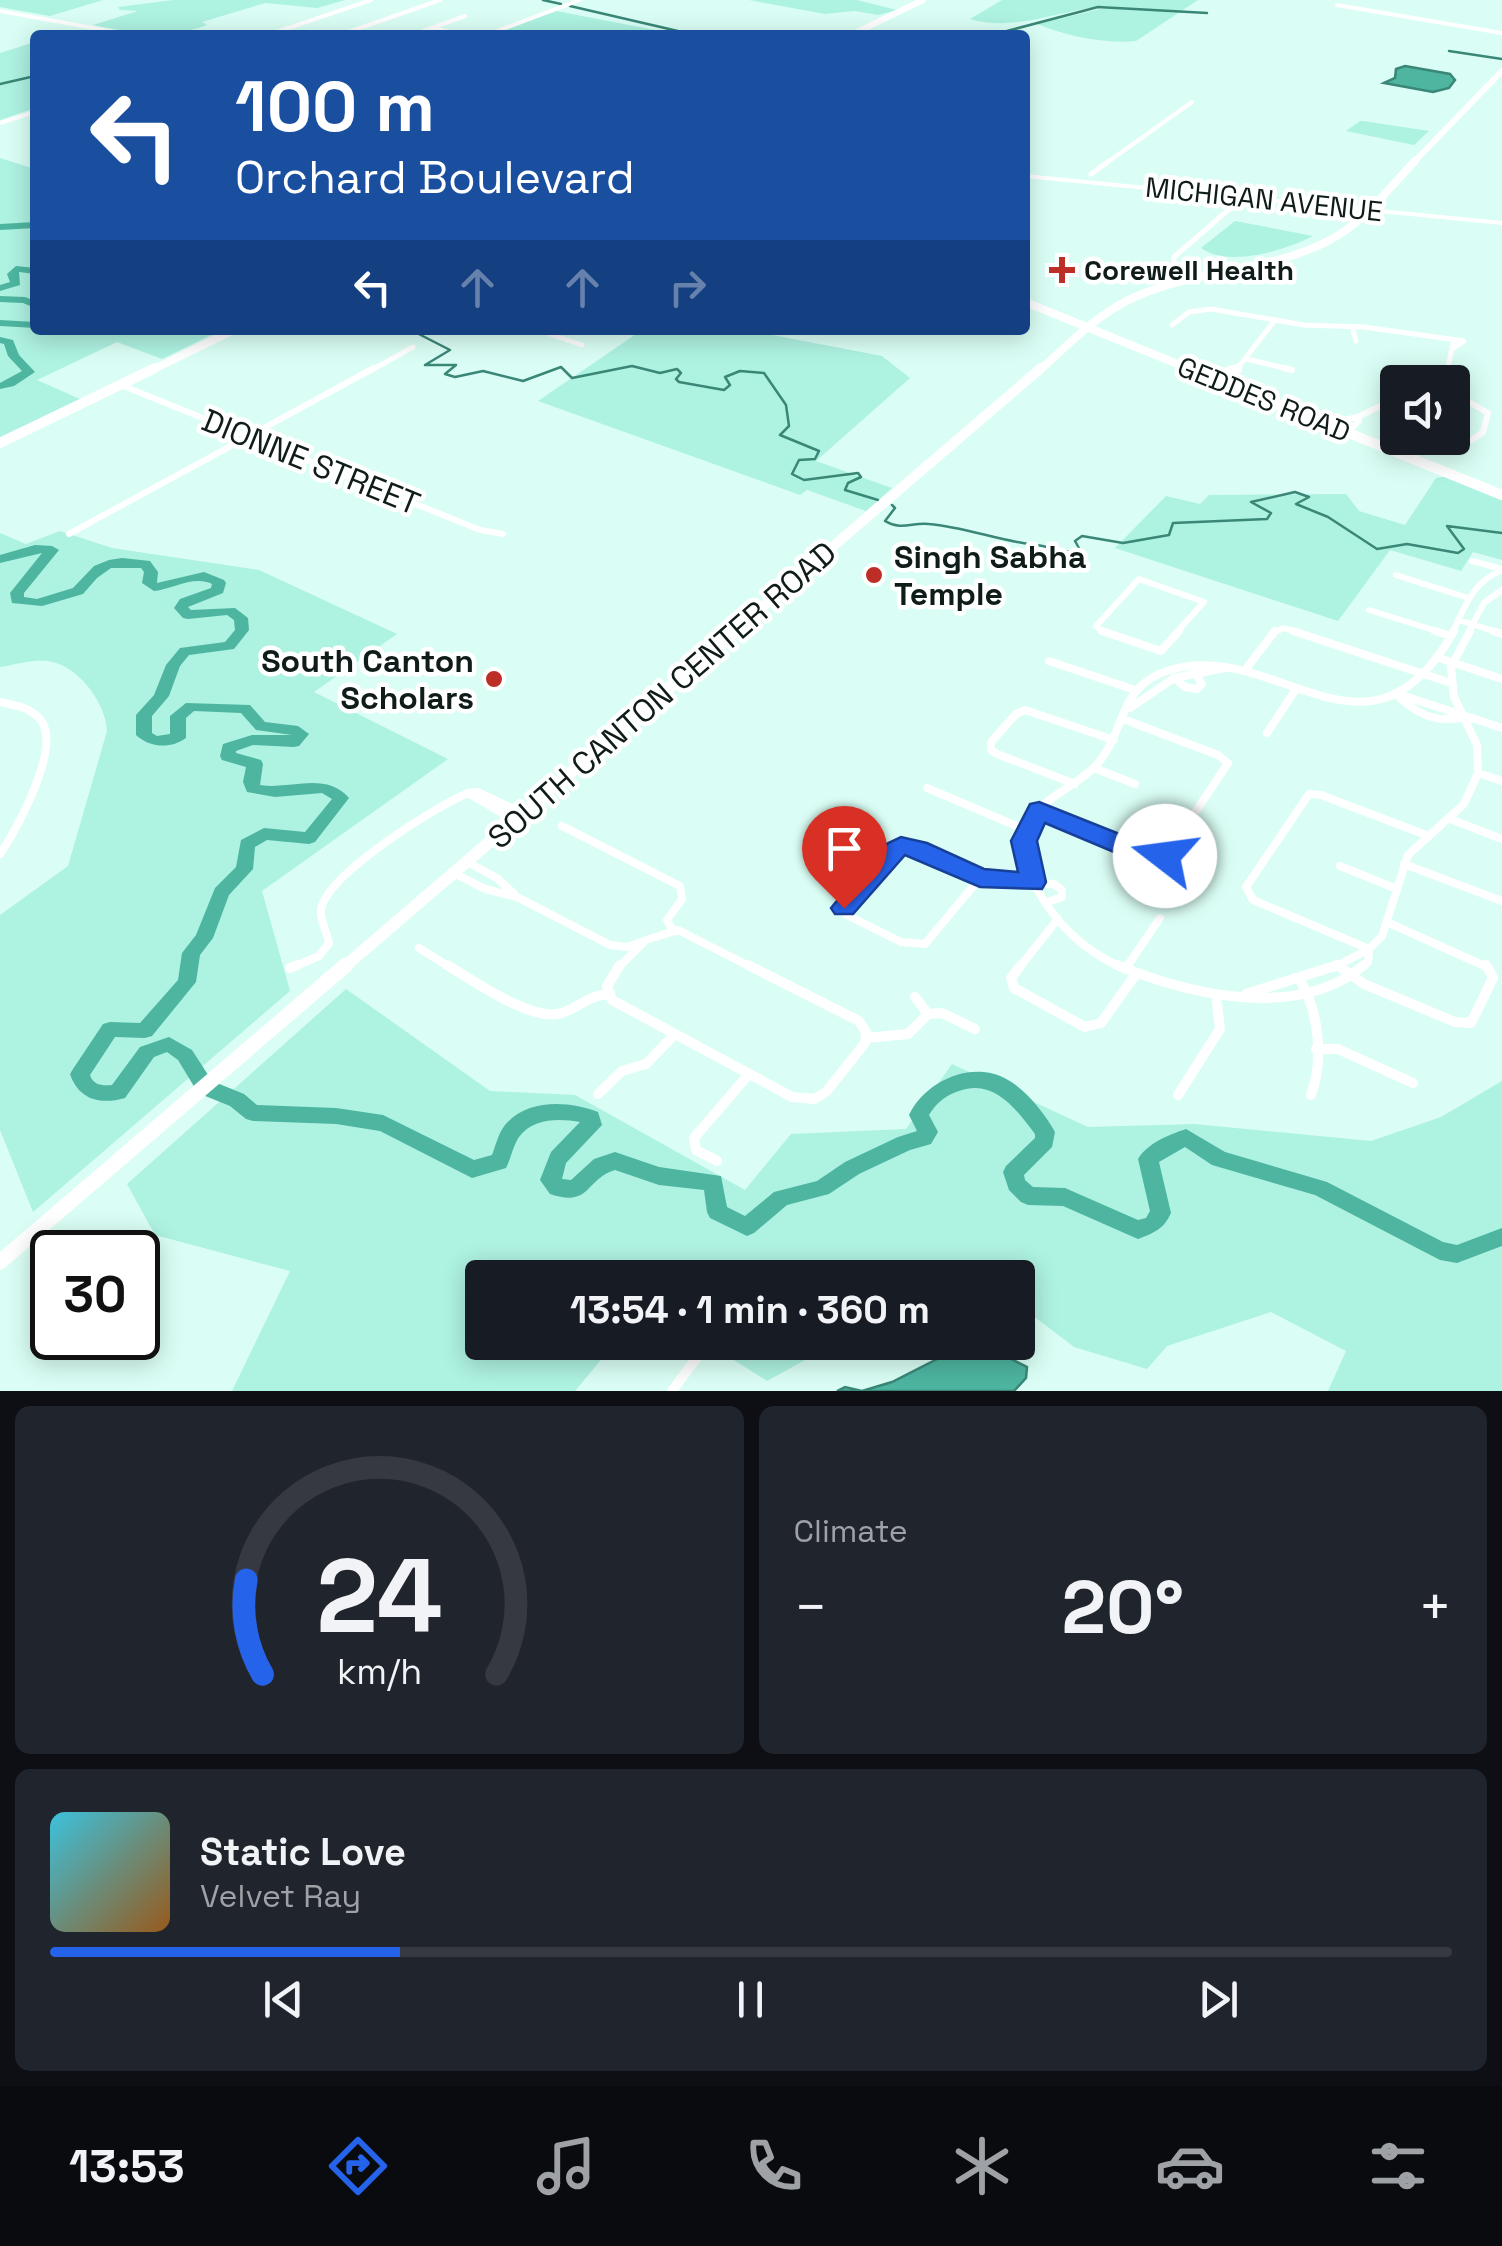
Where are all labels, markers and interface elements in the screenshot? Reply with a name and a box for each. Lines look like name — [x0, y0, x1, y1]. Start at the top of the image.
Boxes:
text: 100 m — [235, 62, 435, 151]
icon: left — [70, 70, 200, 200]
text: Orchard Boulevard — [235, 149, 635, 206]
street label: MICHIGAN AVENUE — [1144, 169, 1384, 229]
place label: Corewell Health — [1084, 252, 1294, 288]
marker: Corewell Health — [1049, 257, 1075, 283]
icon: left — [345, 260, 400, 315]
icon: ahead — [450, 260, 505, 315]
icon: ahead — [555, 260, 610, 315]
icon: right — [660, 260, 715, 315]
street label: GEDDES ROAD — [1172, 348, 1356, 450]
map controls — [1380, 365, 1470, 455]
button: sound — [1380, 365, 1470, 455]
street label: DIONNE STREET — [196, 400, 426, 524]
street label: SOUTH CANTON CENTER ROAD — [480, 533, 844, 857]
place label: Singh Sabha Temple — [894, 537, 1086, 614]
marker: Singh Sabha Temple — [863, 564, 885, 586]
place label: South Canton Scholars — [261, 641, 474, 718]
marker: South Canton Scholars — [483, 668, 505, 690]
position arrow — [1113, 804, 1217, 908]
pin — [802, 806, 887, 909]
icon: arrive — [817, 821, 872, 876]
speed limit sign: 30 — [30, 1230, 160, 1360]
text: 13:54 · 1 min · 360 m — [570, 1286, 930, 1334]
text: Climate — [794, 1511, 908, 1551]
text: 24 — [316, 1530, 442, 1662]
text: 20° — [1061, 1559, 1184, 1655]
text: − — [794, 1572, 828, 1642]
text: + — [1418, 1572, 1452, 1642]
text: km/h — [337, 1649, 422, 1694]
text: Static Love — [200, 1828, 406, 1876]
text: Velvet Ray — [200, 1876, 361, 1916]
icon: previous — [256, 1972, 311, 2027]
icon: pause — [723, 1972, 778, 2027]
icon: next — [1191, 1972, 1246, 2027]
icon: directions — [323, 2131, 393, 2201]
icon: music — [531, 2131, 601, 2201]
icon: phone — [739, 2131, 809, 2201]
icon: climate — [947, 2131, 1017, 2201]
icon: car — [1155, 2131, 1225, 2201]
icon: filters — [1363, 2131, 1433, 2201]
text: 13:53 — [69, 2138, 185, 2195]

